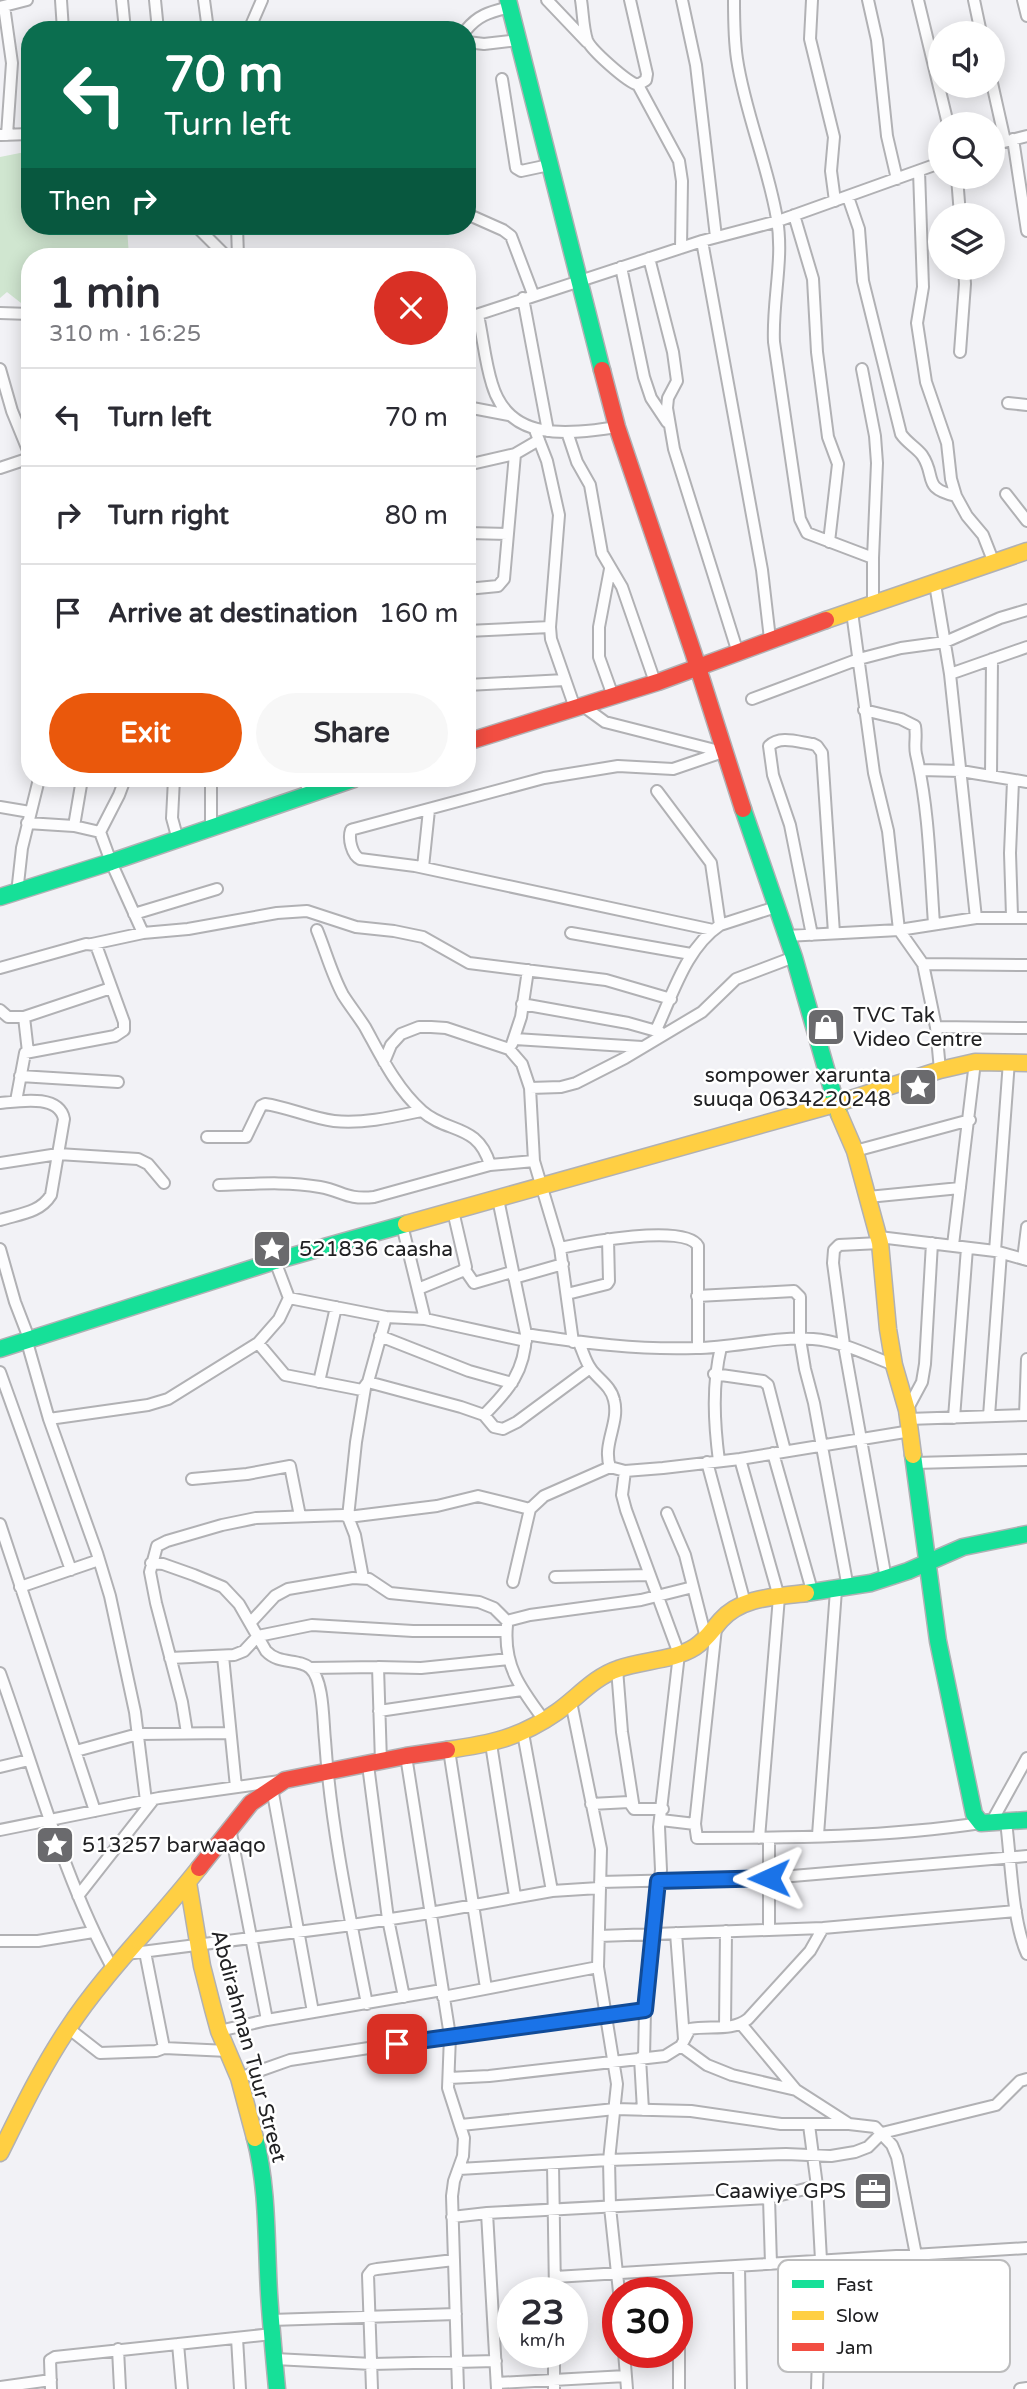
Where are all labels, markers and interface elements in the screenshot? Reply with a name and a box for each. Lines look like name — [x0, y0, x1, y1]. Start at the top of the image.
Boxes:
map controls — [928, 21, 1005, 280]
button: sound — [928, 21, 1005, 98]
text: 70 m — [164, 46, 283, 105]
icon: left — [49, 49, 140, 140]
text: Turn left — [164, 106, 291, 144]
button: search — [928, 112, 1005, 189]
icon: right — [125, 182, 163, 220]
text: Then — [49, 186, 111, 217]
button: layers — [928, 203, 1005, 280]
text: 1 min — [49, 268, 161, 319]
button: close — [374, 271, 448, 345]
text: 310 m · 16:25 — [49, 320, 201, 348]
icon: left — [49, 398, 87, 436]
text: Turn left — [108, 402, 211, 433]
text: 70 m — [385, 402, 448, 433]
icon: right — [49, 496, 87, 534]
text: Turn right — [108, 500, 229, 531]
text: 80 m — [385, 500, 448, 531]
icon: arrive — [49, 594, 87, 632]
text: Arrive at destination — [108, 598, 358, 629]
text: 160 m — [379, 598, 458, 629]
button: Exit — [49, 693, 242, 773]
button: Share — [256, 693, 448, 773]
place label: TVC Tak Video Centre — [853, 1003, 982, 1052]
shop icon: TVC Tak Video Centre — [805, 1006, 847, 1048]
place label: sompower xarunta suuqa 0634220248 — [693, 1063, 891, 1112]
place icon: sompower xarunta suuqa 0634220248 — [897, 1066, 939, 1108]
place icon: 521836 caasha — [251, 1228, 293, 1270]
place label: 521836 caasha — [299, 1237, 453, 1262]
place icon: 513257 barwaaqo — [34, 1824, 76, 1866]
place label: 513257 barwaaqo — [82, 1833, 266, 1858]
position arrow — [732, 1841, 806, 1915]
street label: Abdirahman Tuur Street — [205, 1927, 292, 2165]
pin — [367, 2014, 427, 2074]
icon: arrive — [378, 2025, 416, 2063]
office icon: Caawiye GPS — [852, 2170, 894, 2212]
place label: Caawiye GPS — [715, 2179, 846, 2204]
legend — [778, 2260, 1010, 2372]
text: Fast — [836, 2274, 873, 2296]
speed limit sign: 30 — [602, 2277, 693, 2368]
text: 23 — [521, 2292, 564, 2334]
text: Slow — [836, 2305, 879, 2327]
text: km/h — [520, 2329, 565, 2351]
text: Jam — [836, 2337, 873, 2359]

